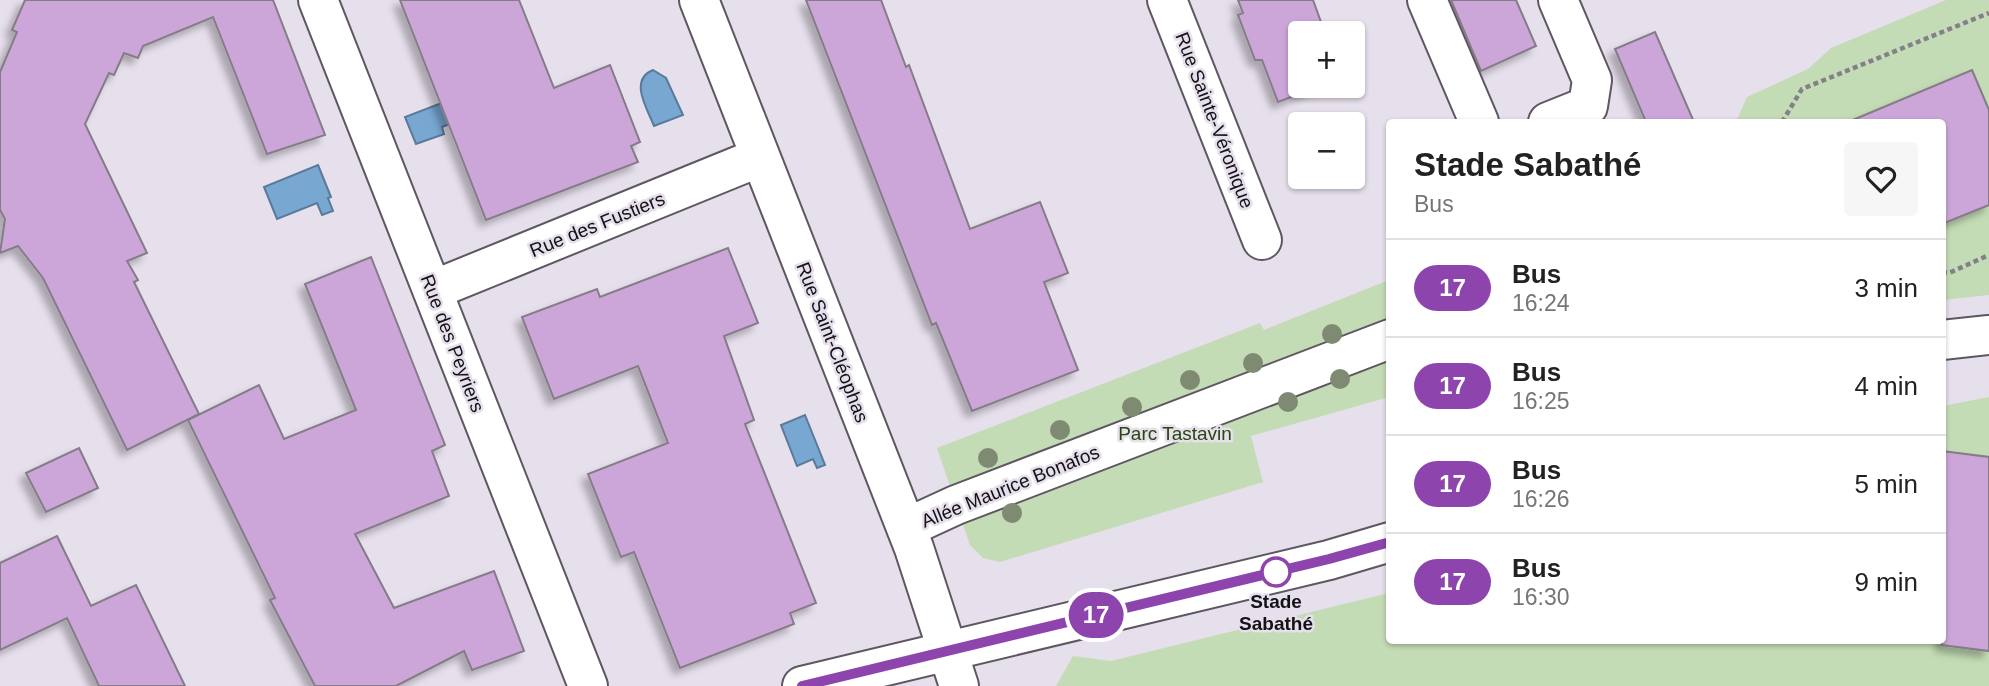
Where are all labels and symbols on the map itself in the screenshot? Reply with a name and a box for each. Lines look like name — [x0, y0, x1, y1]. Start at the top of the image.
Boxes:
street label: Rue Sainte-Véronique — [1171, 29, 1258, 211]
street label: Rue des Fustiers — [527, 188, 668, 261]
street label: Rue Saint-Cléophas — [792, 259, 873, 425]
street label: Rue des Peyriers — [417, 271, 488, 415]
park label: Parc Tastavin — [1118, 423, 1232, 444]
street label: Allée Maurice Bonafos — [918, 441, 1102, 532]
marker: Stade Sabathé — [1261, 557, 1291, 587]
place label: Stade Sabathé — [1239, 591, 1313, 634]
line badge: 17 — [1064, 592, 1128, 638]

